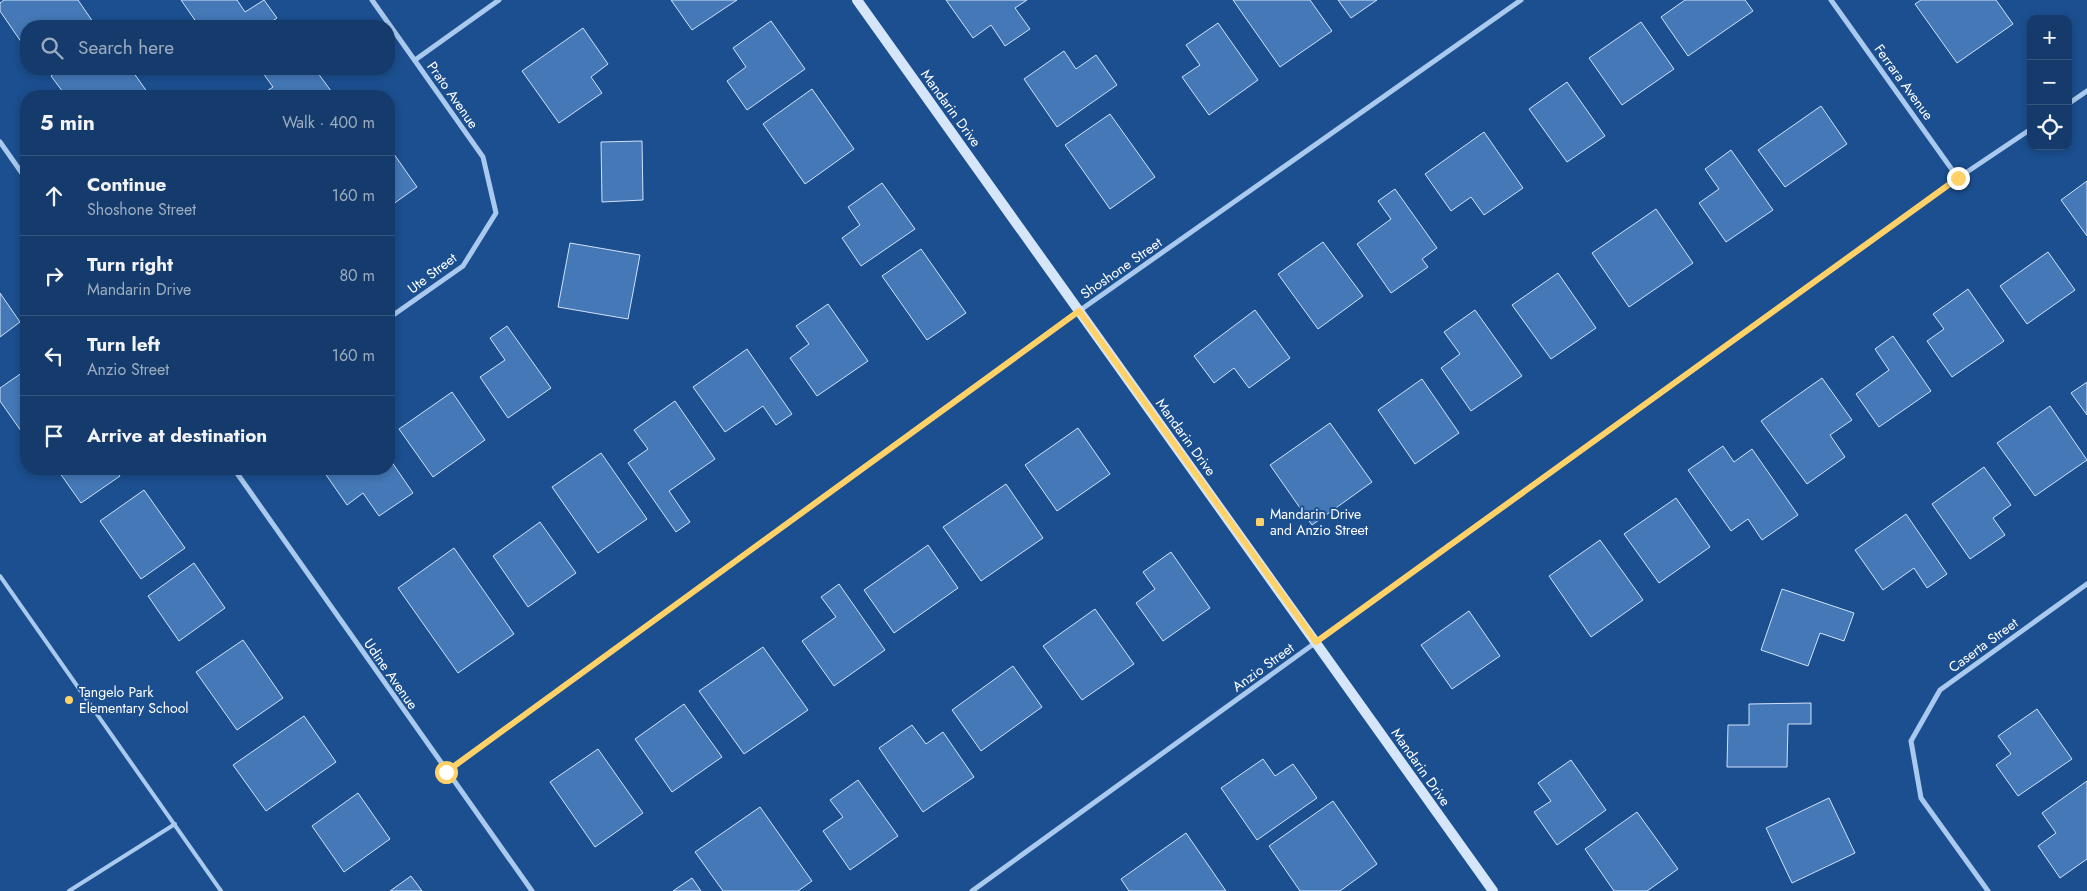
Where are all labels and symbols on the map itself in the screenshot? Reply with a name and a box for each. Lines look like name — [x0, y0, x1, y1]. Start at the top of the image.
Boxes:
street label: Ferrara Avenue — [1870, 40, 1938, 124]
street label: Prato Avenue — [423, 57, 483, 133]
street label: Mandarin Drive — [916, 65, 986, 151]
route end — [1947, 167, 1970, 190]
street label: Shoshone Street — [1076, 232, 1166, 304]
street label: Ute Street — [403, 248, 461, 298]
street label: Mandarin Drive — [1151, 394, 1221, 480]
place label: Mandarin Drive and Anzio Street — [1270, 504, 1369, 540]
marker: Mandarin Drive and Anzio Street — [1254, 516, 1266, 528]
street label: Caserta Street — [1944, 613, 2022, 677]
street label: Udine Avenue — [359, 634, 423, 714]
street label: Anzio Street — [1228, 637, 1298, 696]
place label: Tangelo Park Elementary School — [79, 682, 189, 718]
marker: Tangelo Park Elementary School — [63, 694, 75, 706]
street label: Mandarin Drive — [1387, 724, 1455, 810]
route start — [435, 761, 458, 784]

